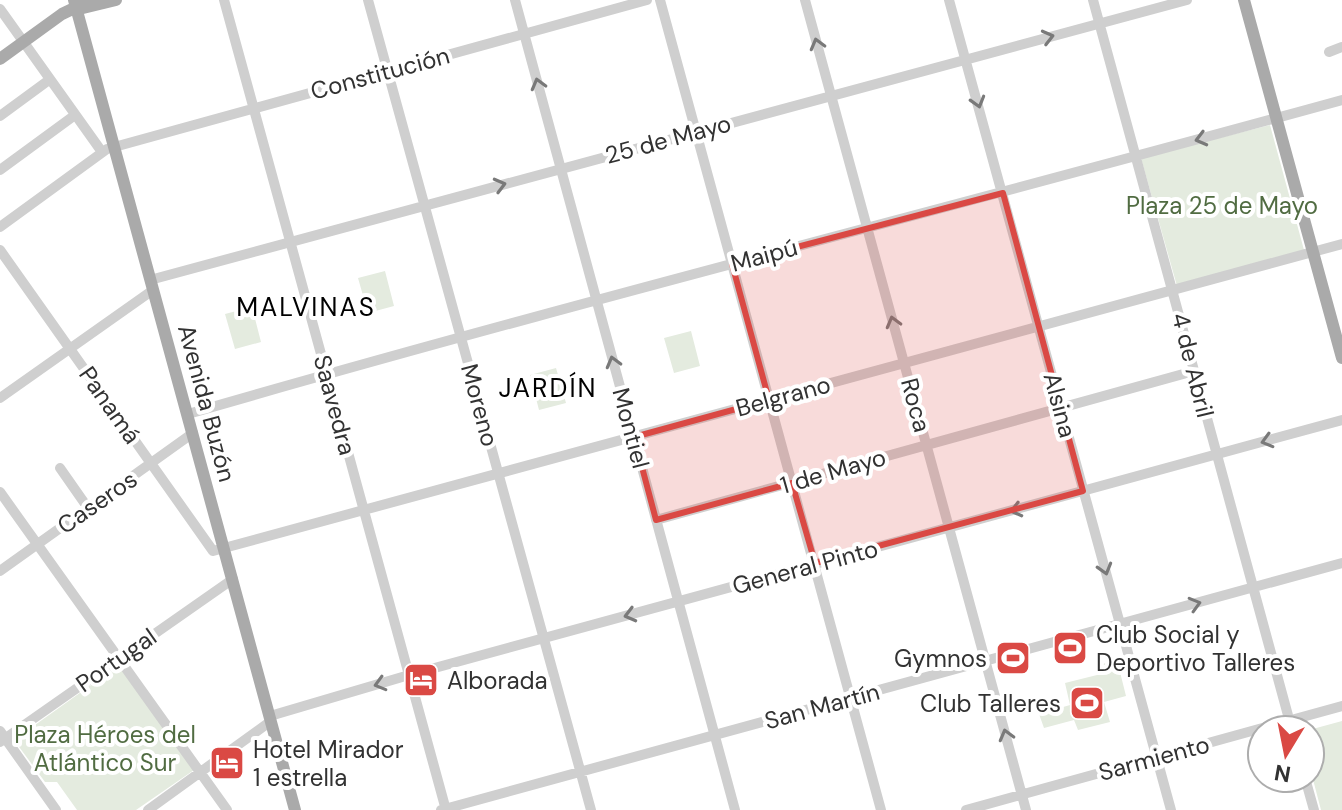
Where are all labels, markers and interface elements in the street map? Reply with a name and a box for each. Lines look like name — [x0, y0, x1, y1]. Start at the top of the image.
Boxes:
one-way arrow — [1041, 30, 1055, 47]
one-way arrow — [810, 38, 827, 52]
street label: Constitución — [307, 40, 453, 106]
one-way arrow — [530, 77, 547, 91]
one-way arrow — [968, 95, 985, 109]
street label: 25 de Mayo — [602, 107, 734, 171]
one-way arrow — [1195, 129, 1209, 146]
one-way arrow — [492, 178, 506, 194]
park label: Plaza 25 de Mayo — [1126, 190, 1318, 221]
street label: Maipú — [727, 231, 801, 279]
district label: MALVINAS — [236, 290, 376, 324]
street label: 4 de Abril — [1165, 309, 1221, 421]
one-way arrow — [886, 315, 902, 329]
street label: Avenida Buzón — [171, 321, 243, 485]
street label: Saavedra — [307, 352, 363, 458]
one-way arrow — [606, 355, 623, 369]
street label: Panamá — [72, 360, 148, 450]
street label: Moreno — [454, 360, 506, 450]
street label: Belgrano — [732, 369, 834, 423]
street label: Alsina — [1036, 369, 1084, 441]
district label: JARDÍN — [499, 371, 597, 405]
street label: Roca — [894, 375, 938, 435]
street label: Montiel — [605, 384, 657, 472]
one-way arrow — [1260, 432, 1274, 448]
street label: 1 de Mayo — [777, 441, 889, 501]
street label: Caseros — [51, 463, 143, 541]
one-way arrow — [1010, 500, 1024, 517]
street label: General Pinto — [729, 533, 881, 601]
one-way arrow — [1096, 562, 1113, 575]
one-way arrow — [1188, 597, 1202, 613]
one-way arrow — [624, 606, 638, 622]
place label: Club Social y Deportivo Talleres — [1096, 619, 1295, 678]
street label: Portugal — [70, 621, 162, 699]
sports icon: Club Social y Deportivo Talleres — [1051, 629, 1089, 667]
sports icon: Gymnos — [994, 639, 1032, 677]
place label: Gymnos — [894, 643, 987, 674]
hotel icon: Alborada — [402, 661, 440, 699]
place label: Alborada — [447, 665, 548, 696]
one-way arrow — [373, 675, 387, 691]
street label: San Martín — [761, 676, 883, 736]
sports icon: Club Talleres — [1068, 684, 1106, 722]
place label: Club Talleres — [920, 688, 1061, 719]
north arrow — [1246, 714, 1326, 794]
park label: Plaza Héroes del Atlántico Sur — [14, 719, 196, 778]
one-way arrow — [999, 728, 1015, 742]
street label: Sarmiento — [1095, 728, 1213, 788]
place label: Hotel Mirador 1 estrella — [253, 734, 404, 793]
hotel icon: Hotel Mirador 1 estrella — [208, 744, 246, 782]
text: N — [1272, 758, 1293, 789]

